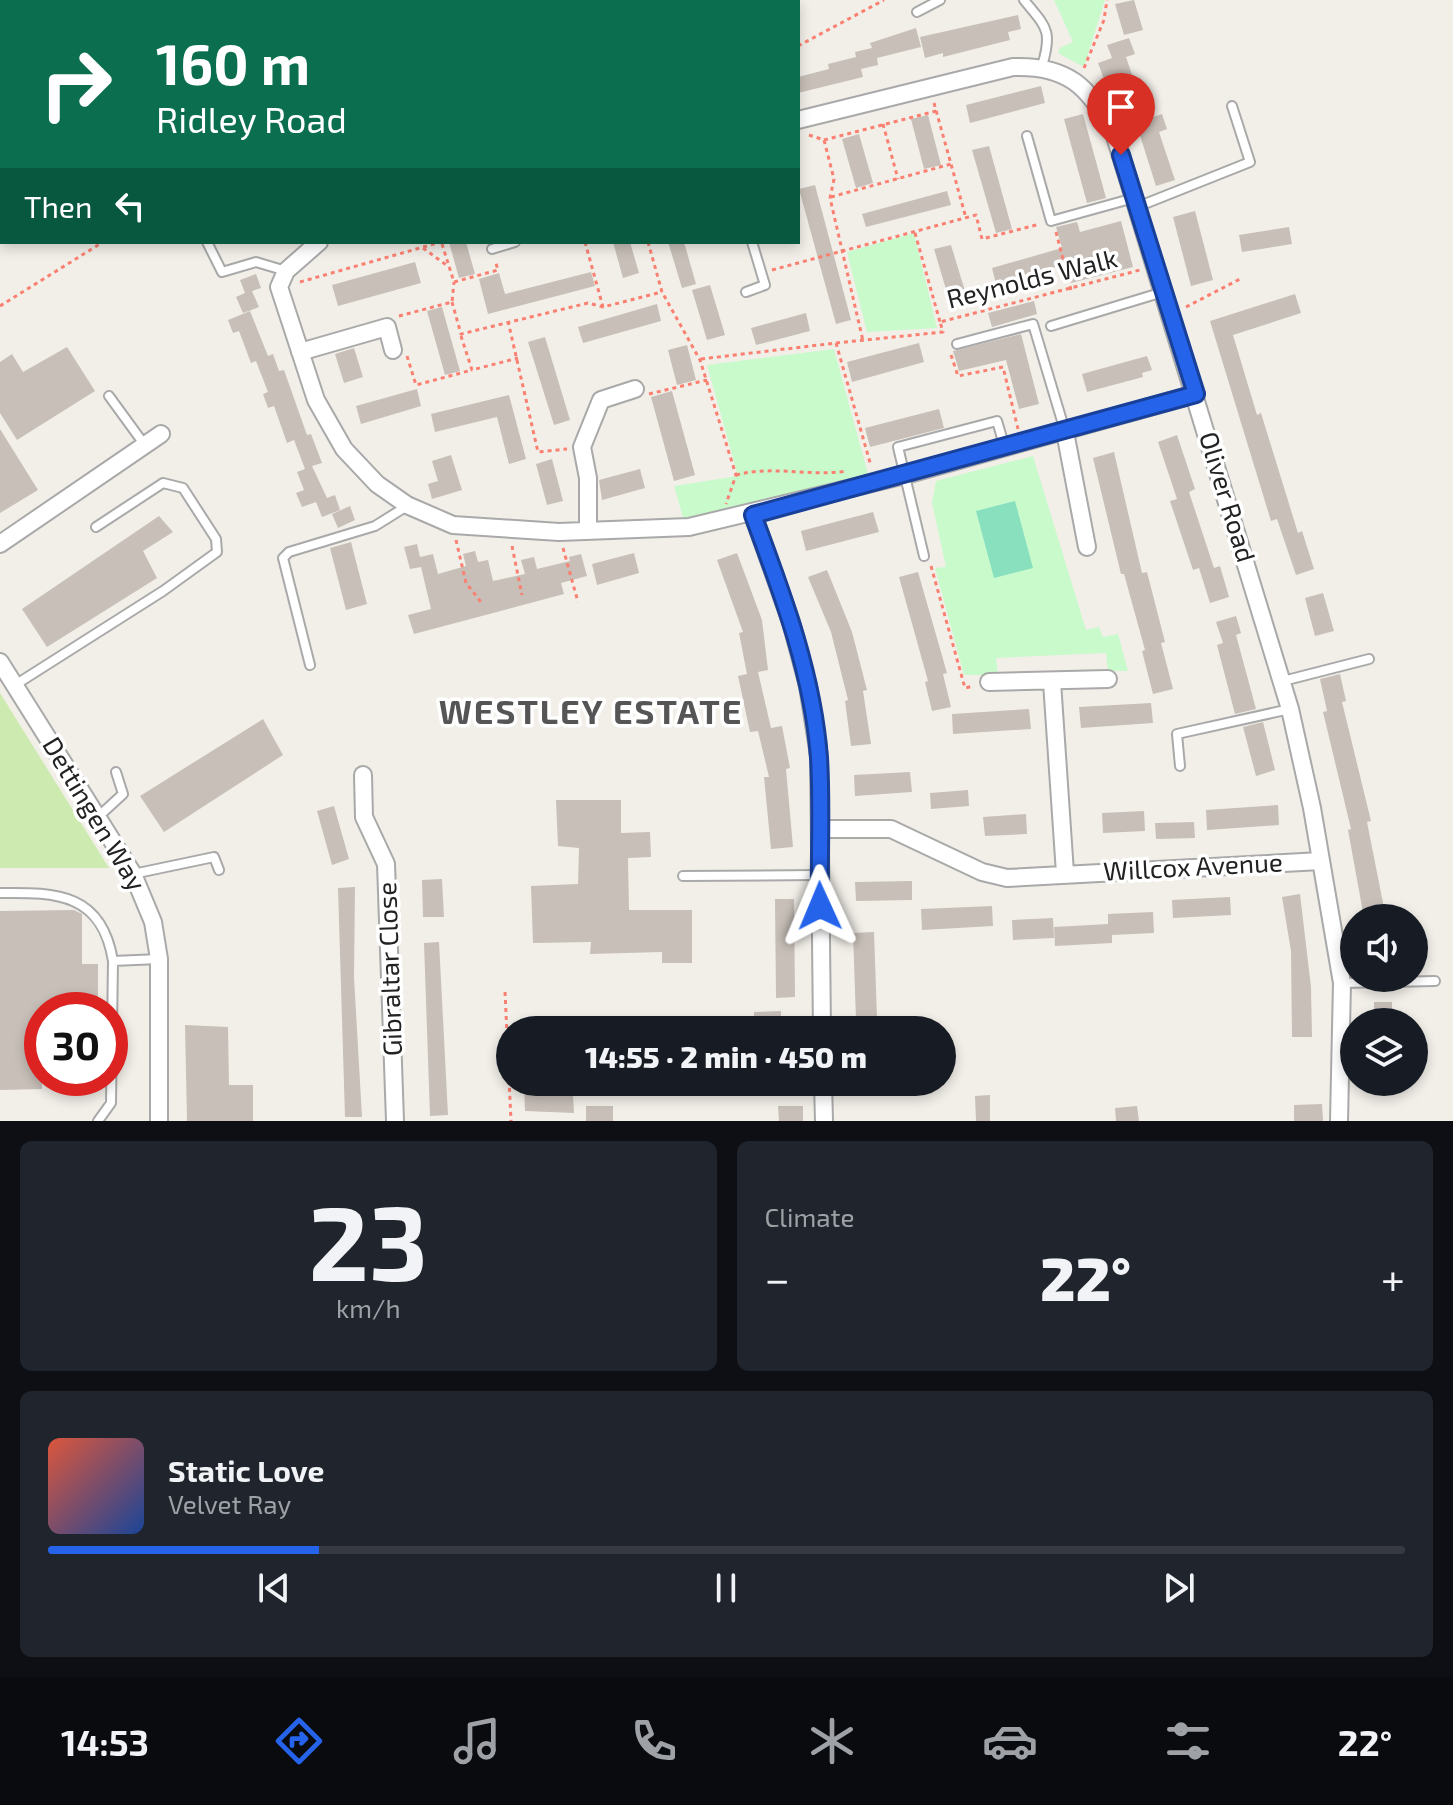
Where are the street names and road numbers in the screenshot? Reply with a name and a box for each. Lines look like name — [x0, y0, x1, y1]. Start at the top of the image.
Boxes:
street label: Reynolds Walk — [943, 241, 1120, 314]
street label: Oliver Road — [1194, 428, 1263, 565]
street label: Dettingen Way — [37, 731, 153, 896]
street label: Willcox Avenue — [1102, 845, 1283, 886]
street label: Gibraltar Close — [370, 881, 407, 1057]

